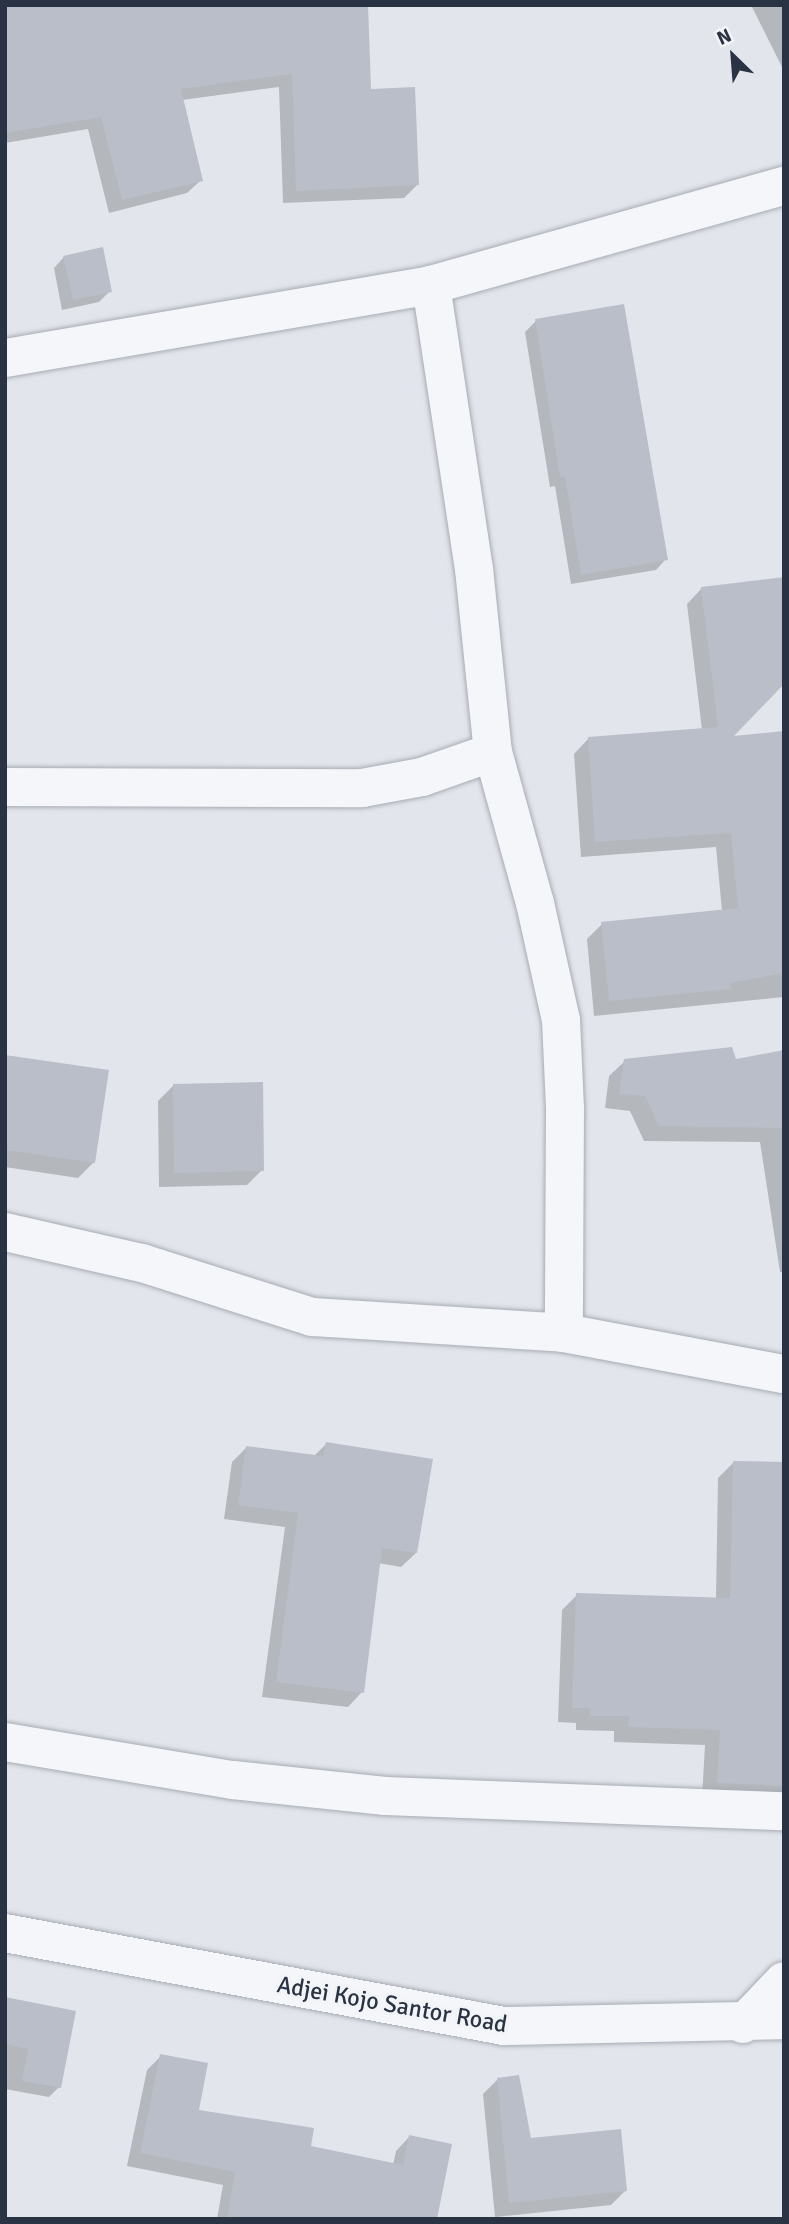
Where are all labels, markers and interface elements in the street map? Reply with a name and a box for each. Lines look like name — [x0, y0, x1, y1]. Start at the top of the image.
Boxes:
north arrow — [698, 21, 768, 91]
text: N — [713, 23, 735, 51]
street label: Adjei Kojo Santor Road — [275, 1971, 509, 2039]

